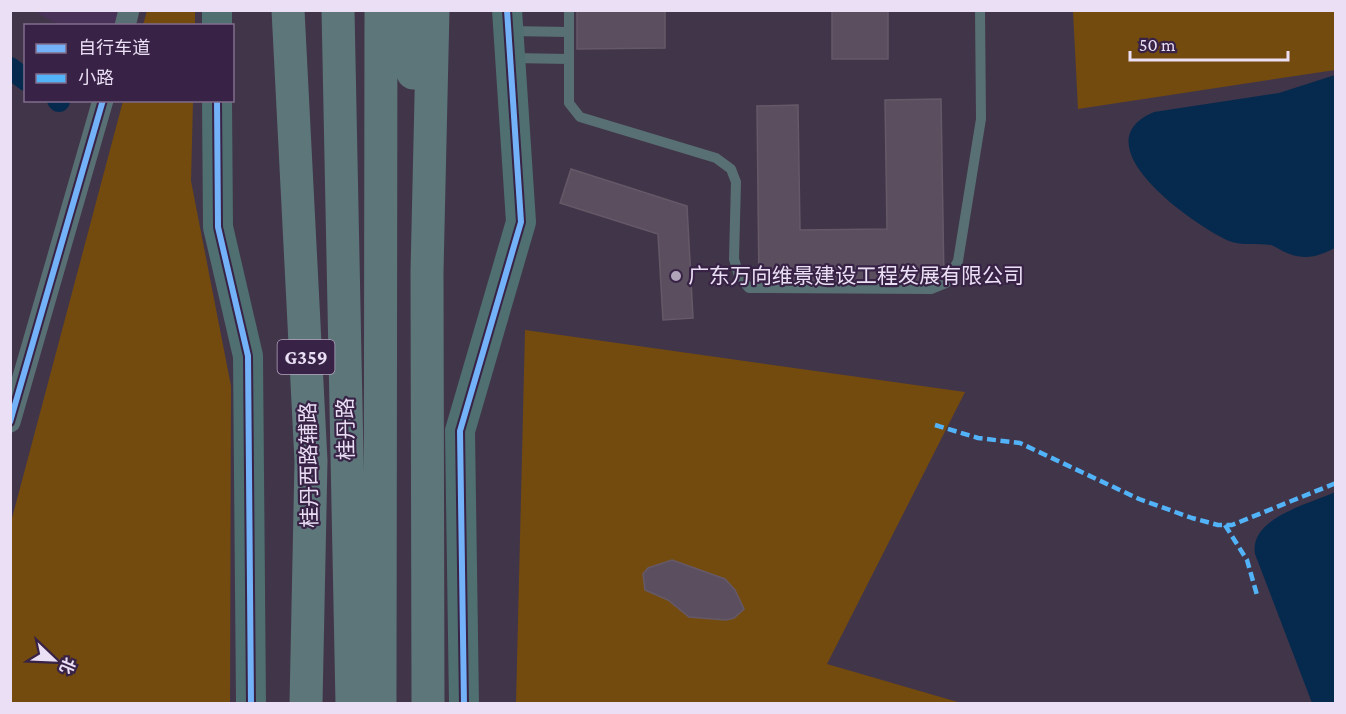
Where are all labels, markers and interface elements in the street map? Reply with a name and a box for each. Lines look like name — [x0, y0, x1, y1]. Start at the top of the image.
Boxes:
legend — [24, 24, 234, 102]
scale bar — [1130, 24, 1288, 62]
text: 50 m — [1139, 35, 1176, 55]
text: 自行车道 — [78, 38, 150, 58]
text: 小路 — [78, 68, 114, 88]
place label: 广东万向维景建设工程发展有限公司 — [688, 264, 1024, 288]
marker: 广东万向维景建设工程发展有限公司 — [669, 269, 683, 283]
road number: G359 — [278, 340, 334, 374]
street label: 桂丹路 — [333, 397, 359, 461]
street label: 桂丹西路辅路 — [296, 402, 322, 528]
north arrow — [24, 630, 84, 690]
text: 北 — [56, 655, 78, 676]

